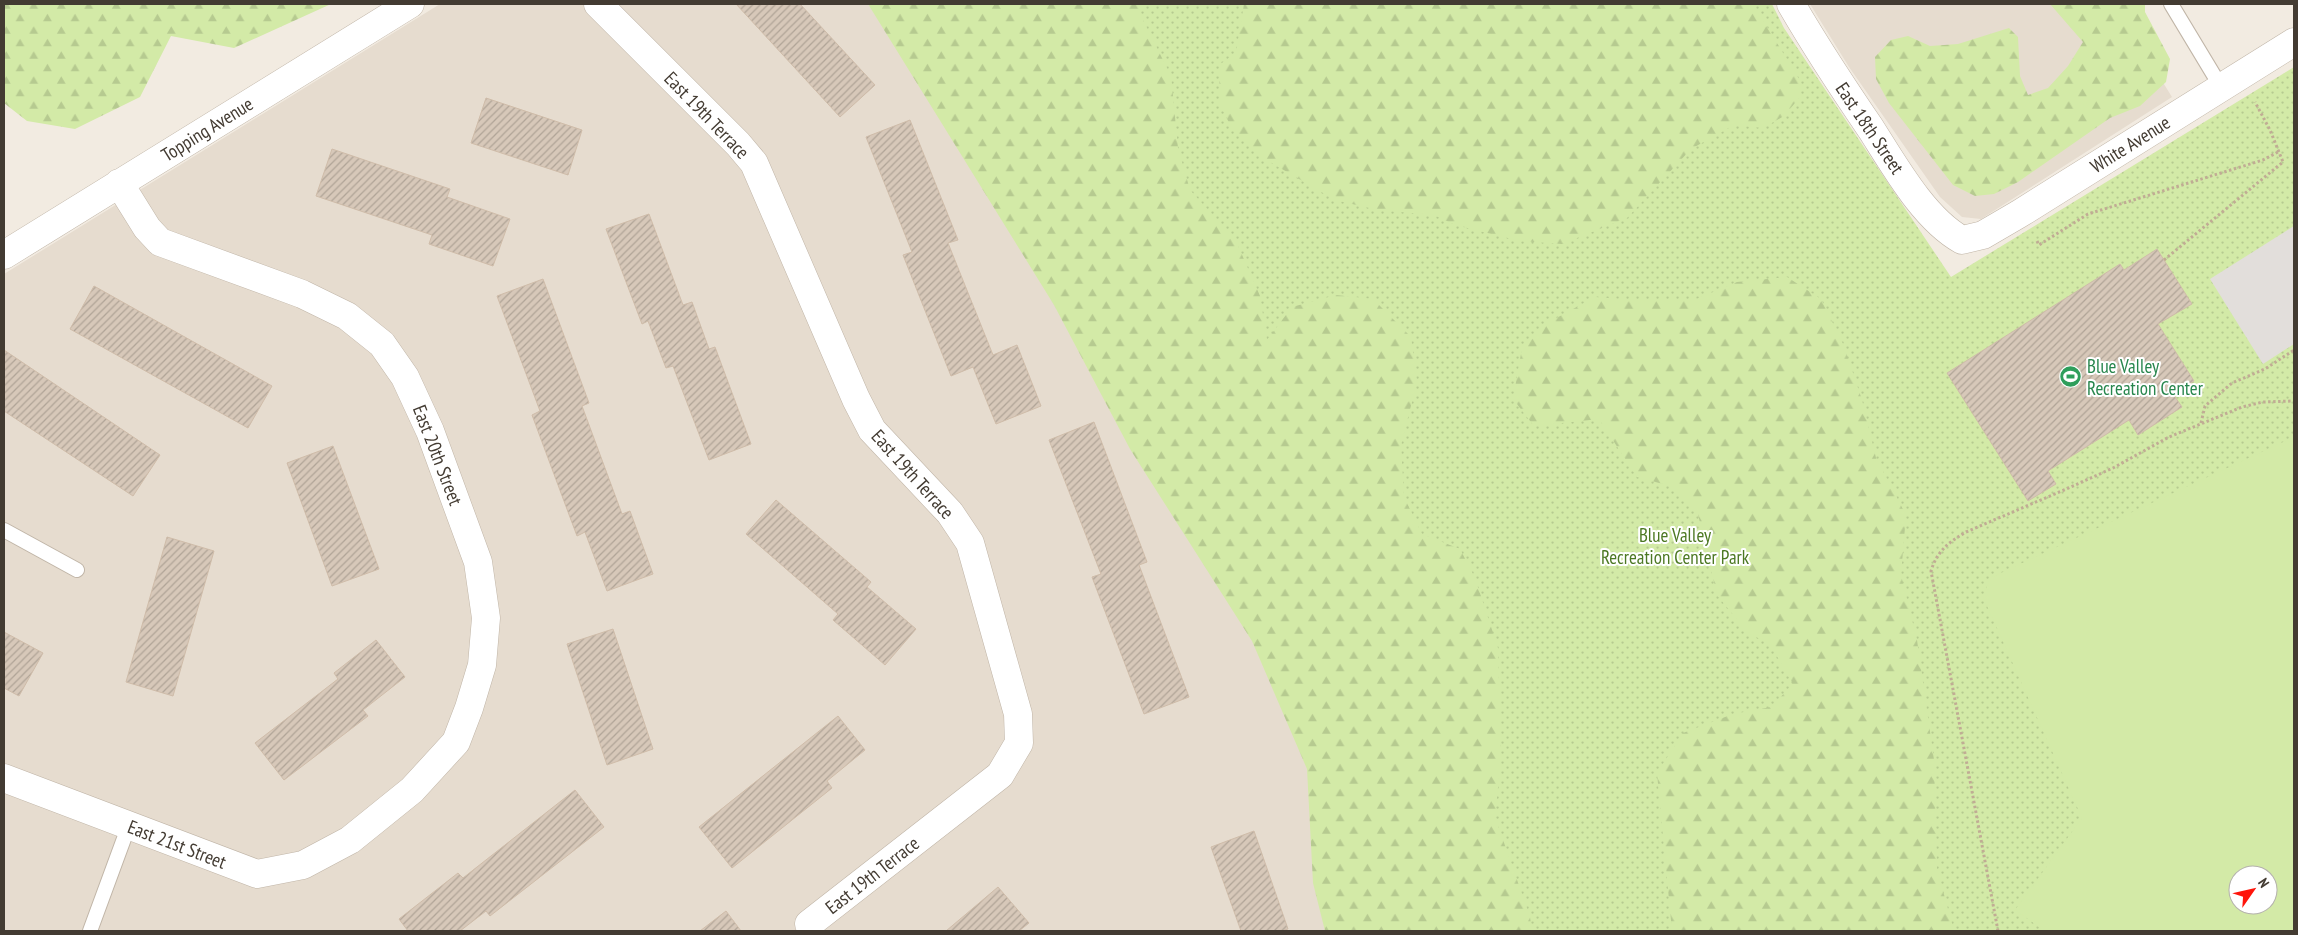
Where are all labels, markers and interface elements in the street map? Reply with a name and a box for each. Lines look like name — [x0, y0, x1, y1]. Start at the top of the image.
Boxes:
street label: East 19th Terrace — [659, 66, 755, 164]
street label: East 18th Street — [1831, 78, 1910, 179]
street label: Topping Avenue — [157, 91, 257, 167]
street label: White Avenue — [2086, 110, 2175, 178]
place label: Blue Valley Recreation Center — [2087, 354, 2204, 400]
sports icon: Blue Valley Recreation Center — [2059, 365, 2083, 389]
street label: East 20th Street — [408, 401, 468, 509]
street label: East 19th Terrace — [866, 424, 960, 524]
park label: Blue Valley Recreation Center Park — [1601, 523, 1750, 569]
street label: East 21st Street — [124, 814, 230, 874]
street label: East 19th Terrace — [820, 831, 924, 919]
north arrow — [2228, 865, 2278, 915]
text: N — [2254, 875, 2273, 891]

